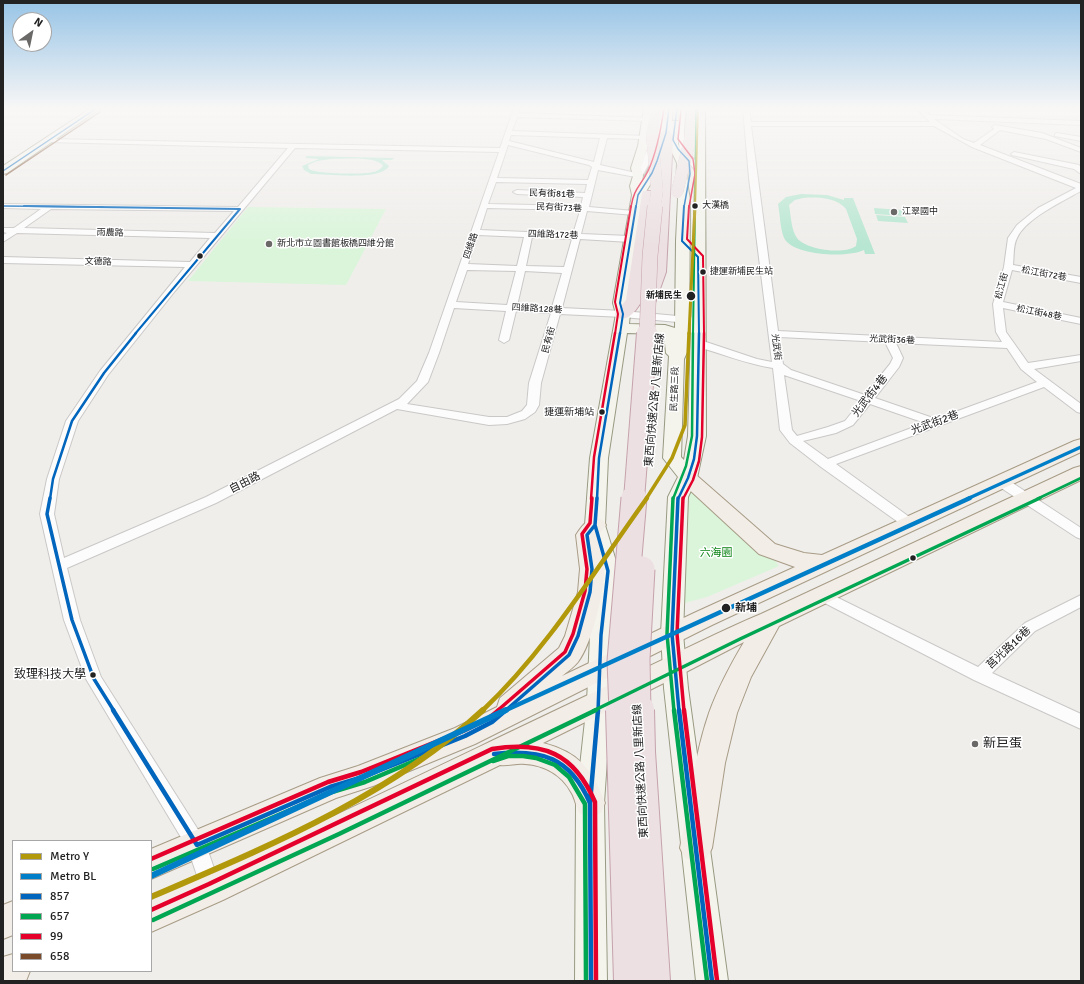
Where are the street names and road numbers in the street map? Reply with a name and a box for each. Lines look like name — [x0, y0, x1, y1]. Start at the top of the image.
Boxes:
street label: 民有街81巷 — [529, 188, 575, 200]
street label: 民有街73巷 — [536, 201, 582, 215]
street label: 雨農路 — [96, 227, 124, 239]
street label: 四維路172巷 — [528, 229, 578, 241]
street label: 四維路 — [462, 231, 480, 261]
street label: 文德路 — [84, 256, 112, 268]
street label: 松江街72巷 — [1021, 265, 1067, 283]
street label: 松江街 — [993, 272, 1011, 300]
street label: 四維路128巷 — [511, 302, 563, 316]
street label: 松江街48巷 — [1016, 303, 1062, 323]
street label: 民有街 — [540, 326, 558, 354]
street label: 東西向快速公路 八里新店線 — [643, 332, 667, 468]
street label: 光武街 — [769, 333, 783, 361]
street label: 光武街36巷 — [869, 333, 915, 347]
street label: 民生路三段 — [669, 366, 681, 412]
street label: 光武街4巷 — [849, 372, 891, 420]
street label: 光武街2巷 — [909, 408, 961, 438]
street label: 自由路 — [227, 470, 263, 496]
street label: 莒光路16巷 — [984, 624, 1034, 672]
street label: 東西向快速公路 八里新店線 — [631, 704, 651, 838]

